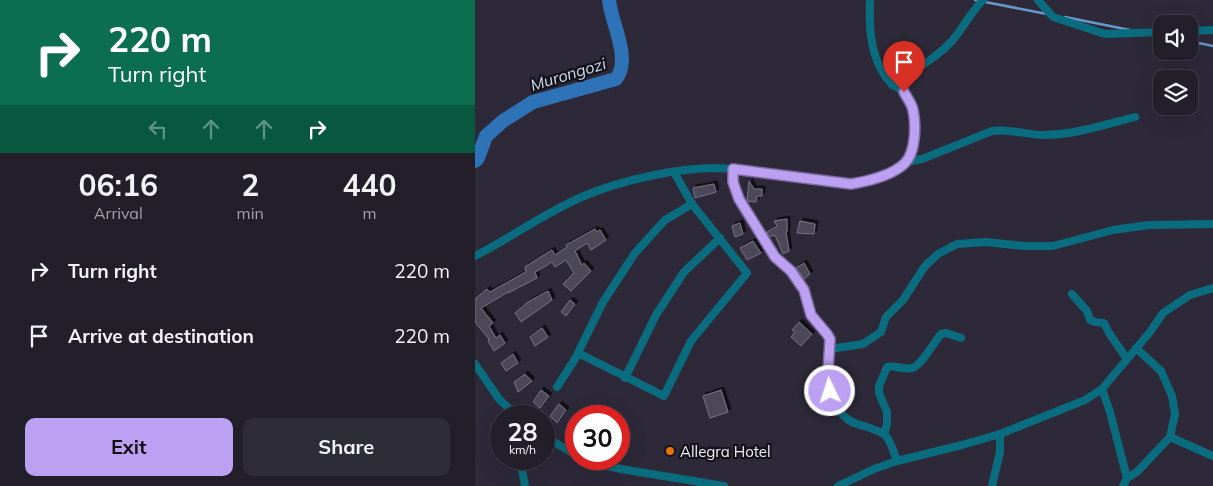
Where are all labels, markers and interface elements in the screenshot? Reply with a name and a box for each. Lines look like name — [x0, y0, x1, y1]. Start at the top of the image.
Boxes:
map controls — [1153, 15, 1198, 115]
button: sound — [1153, 15, 1198, 60]
text: 220 m — [108, 17, 212, 61]
icon: right — [25, 20, 90, 85]
pin — [883, 41, 925, 92]
icon: arrive — [890, 48, 918, 76]
water label: Murongozi — [528, 53, 608, 95]
text: Turn right — [108, 60, 206, 88]
button: layers — [1153, 70, 1198, 115]
icon: left — [144, 115, 172, 143]
icon: ahead — [197, 115, 225, 143]
icon: ahead — [250, 115, 278, 143]
icon: right — [303, 115, 331, 143]
text: 06:16 — [79, 166, 158, 204]
text: 2 — [241, 166, 259, 204]
text: 440 — [342, 166, 396, 204]
text: Arrival — [94, 203, 143, 223]
text: min — [237, 203, 264, 223]
text: m — [362, 203, 376, 223]
icon: right — [25, 257, 53, 285]
text: Turn right — [68, 259, 157, 283]
text: 220 m — [394, 259, 450, 283]
icon: arrive — [25, 322, 53, 350]
text: Arrive at destination — [68, 324, 254, 348]
text: 220 m — [394, 324, 450, 348]
position arrow — [803, 364, 855, 416]
speed limit sign: 30 — [565, 405, 630, 470]
text: 28 — [507, 416, 538, 447]
button: Exit — [25, 418, 233, 476]
button: Share — [243, 418, 450, 476]
text: km/h — [509, 442, 536, 457]
place label: Allegra Hotel — [680, 442, 771, 461]
marker: Allegra Hotel — [664, 445, 676, 457]

